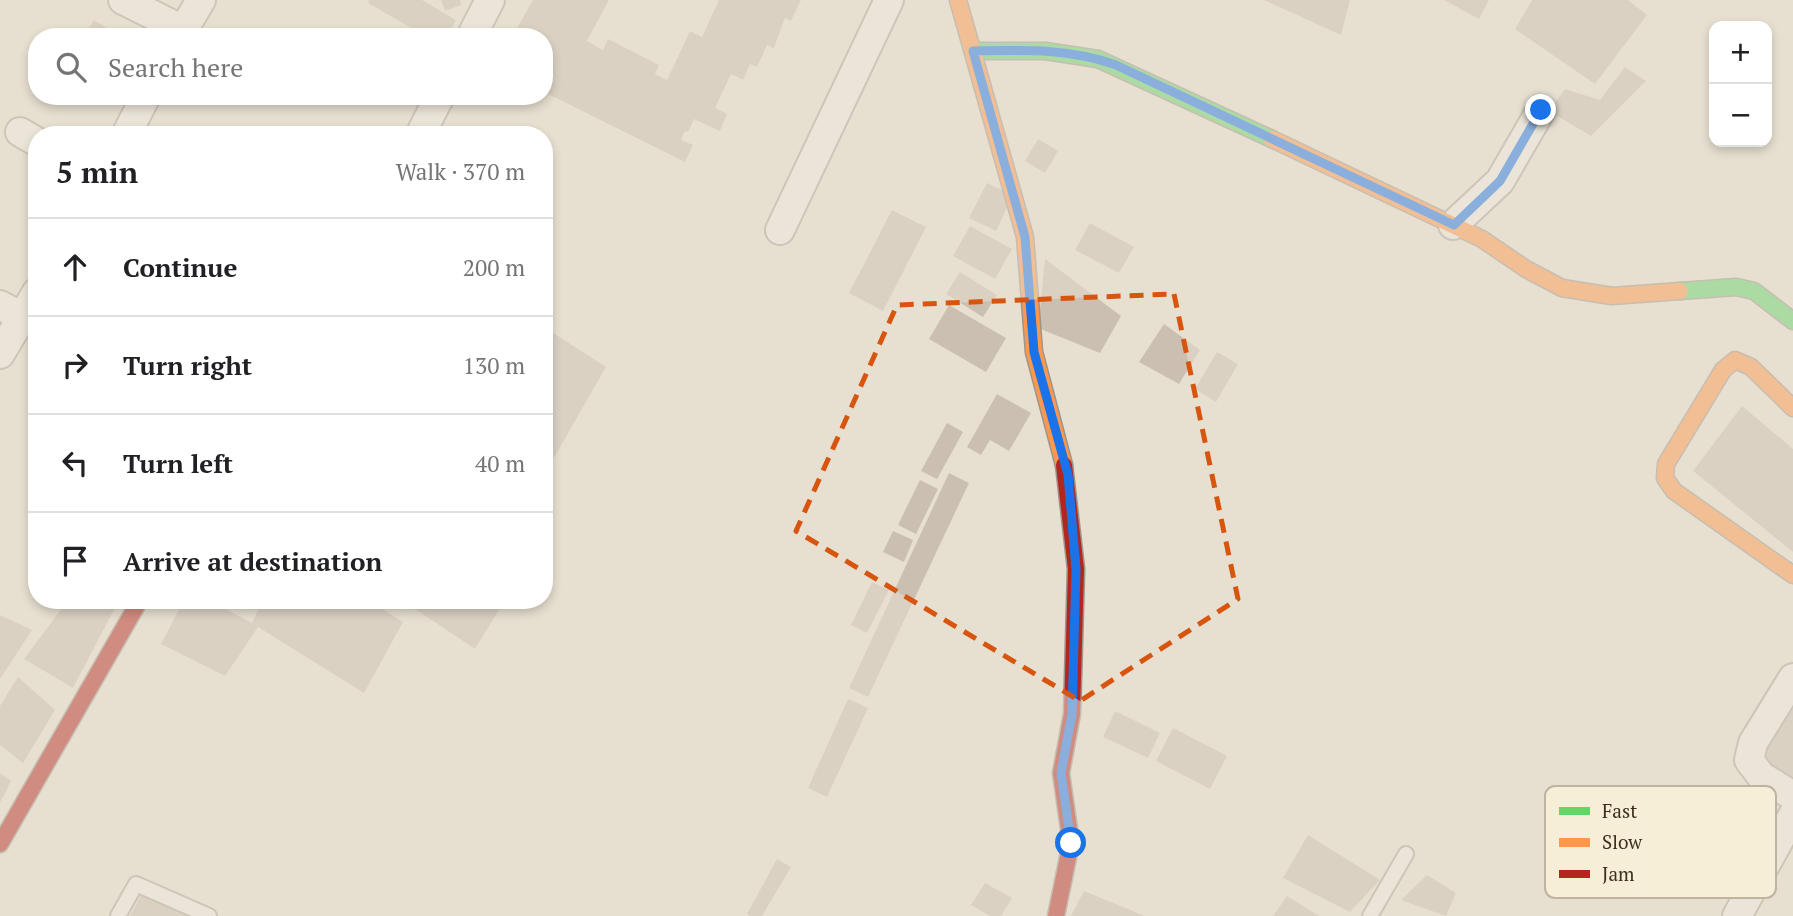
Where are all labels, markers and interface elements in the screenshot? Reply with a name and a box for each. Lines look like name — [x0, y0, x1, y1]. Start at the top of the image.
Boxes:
map controls — [1709, 21, 1772, 147]
button: + — [1709, 21, 1772, 84]
search box — [28, 28, 553, 105]
icon: search — [52, 48, 90, 86]
text: Search here — [108, 50, 243, 84]
button: − — [1709, 84, 1772, 147]
route end — [1525, 94, 1556, 125]
text: 5 min — [56, 152, 138, 192]
text: Walk · 370 m — [396, 156, 525, 187]
icon: ahead — [56, 248, 94, 286]
text: Continue — [123, 250, 237, 284]
text: 200 m — [463, 252, 525, 283]
icon: right — [56, 346, 94, 384]
text: Turn right — [123, 348, 252, 382]
text: 130 m — [463, 350, 525, 381]
icon: left — [56, 444, 94, 482]
text: Turn left — [123, 446, 233, 480]
text: 40 m — [475, 448, 525, 479]
icon: arrive — [56, 542, 94, 580]
text: Arrive at destination — [123, 544, 382, 578]
legend — [1545, 786, 1776, 898]
text: Fast — [1602, 798, 1637, 823]
route start — [1055, 827, 1086, 858]
text: Slow — [1602, 829, 1643, 854]
text: Jam — [1602, 861, 1635, 886]

